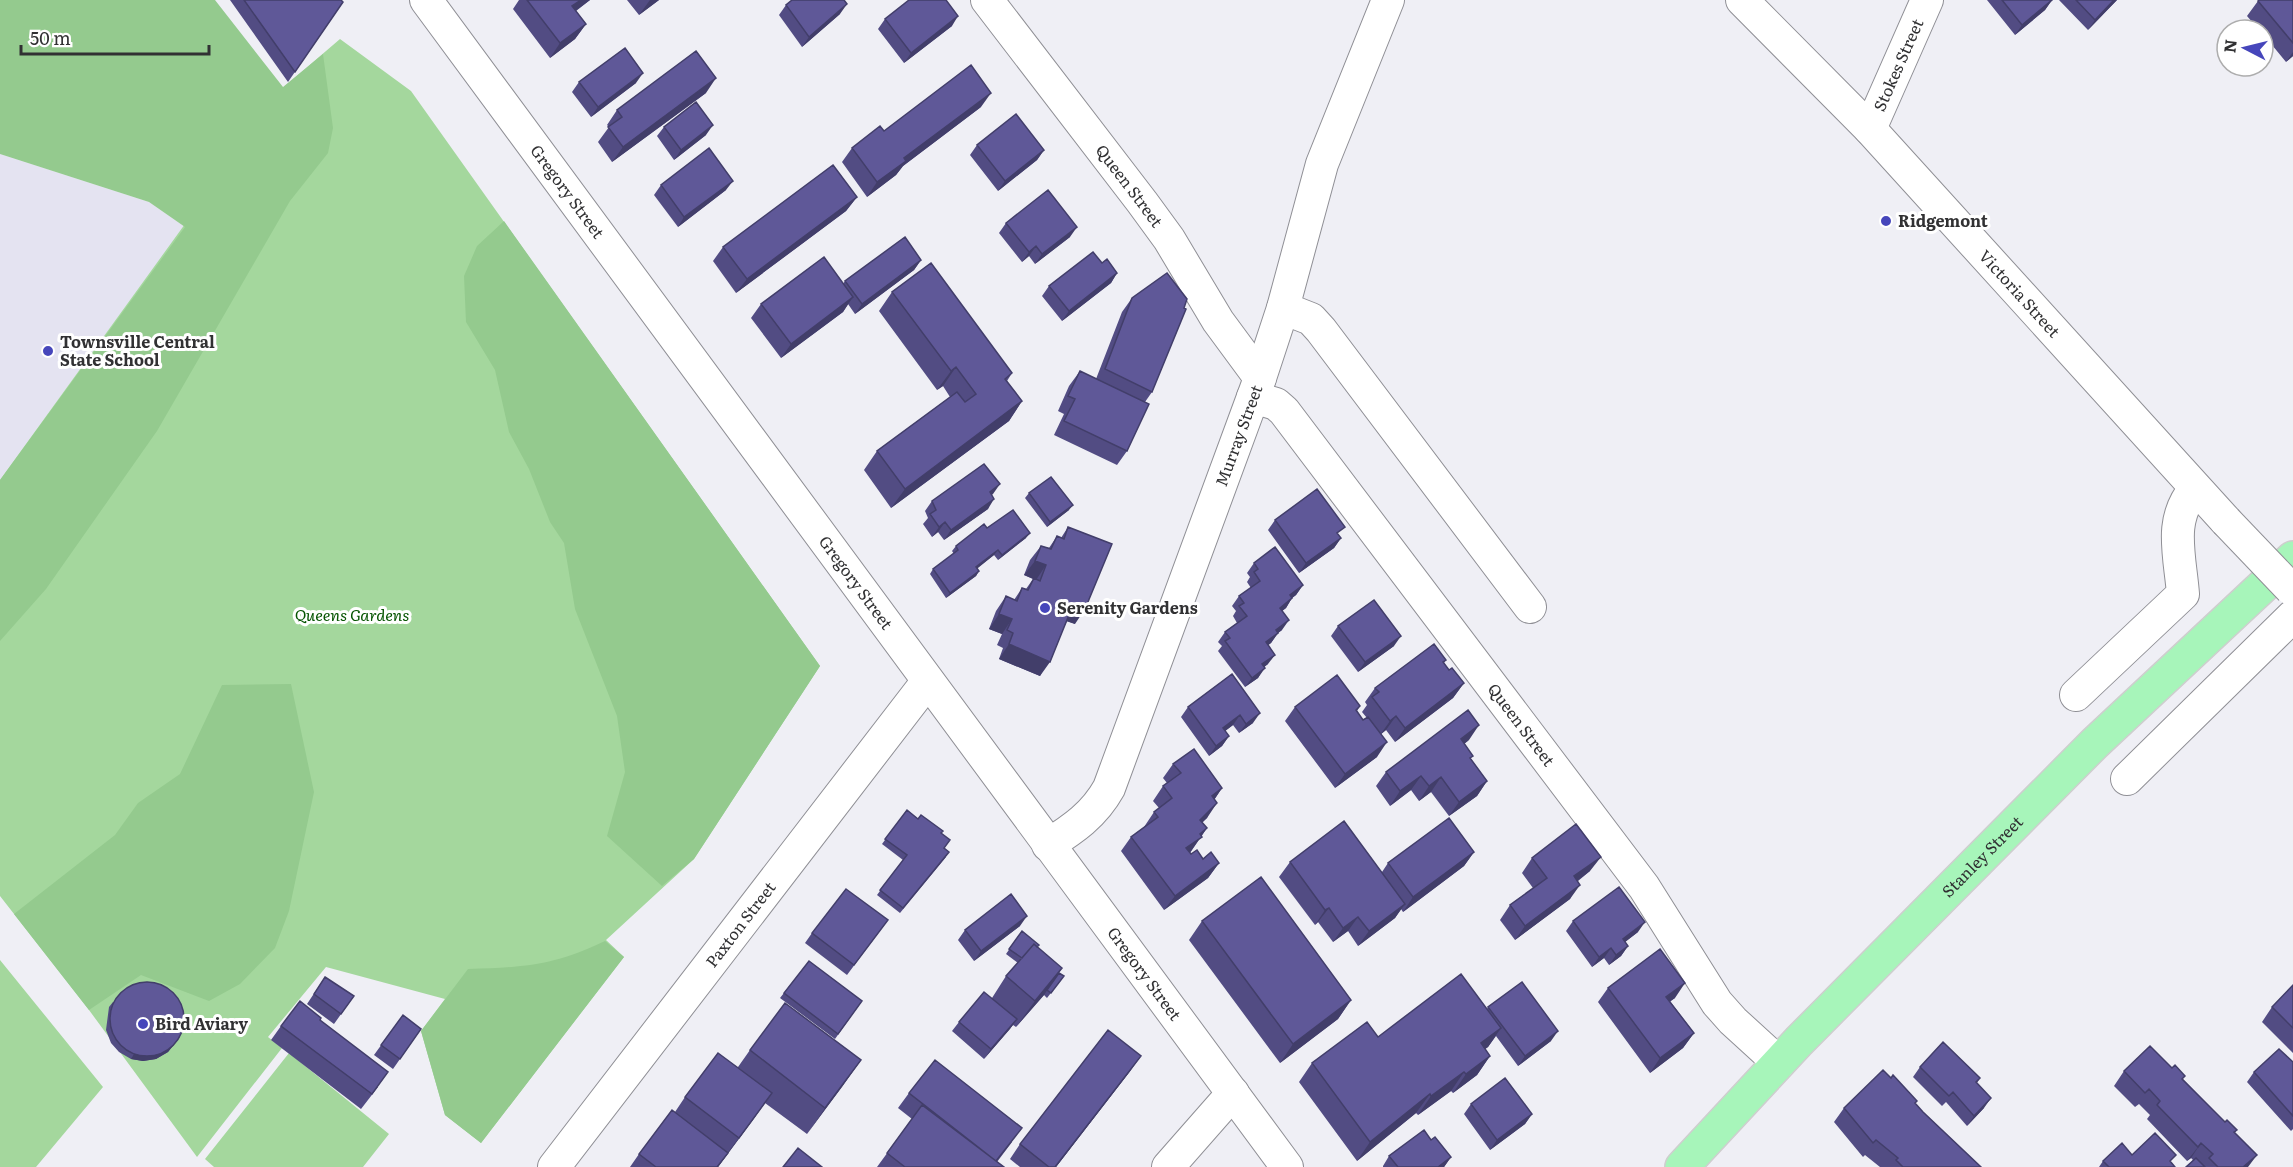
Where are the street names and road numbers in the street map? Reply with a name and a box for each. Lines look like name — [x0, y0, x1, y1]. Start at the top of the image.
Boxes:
street label: Stokes Street — [1866, 14, 1929, 115]
street label: Gregory Street — [525, 139, 611, 243]
street label: Queen Street — [1091, 139, 1170, 232]
street label: Victoria Street — [1974, 244, 2067, 342]
street label: Murray Street — [1208, 381, 1268, 489]
street label: Gregory Street — [814, 530, 900, 634]
street label: Queen Street — [1483, 678, 1562, 771]
street label: Stanley Street — [1936, 809, 2028, 902]
street label: Paxton Street — [699, 875, 781, 972]
street label: Gregory Street — [1102, 921, 1188, 1025]

